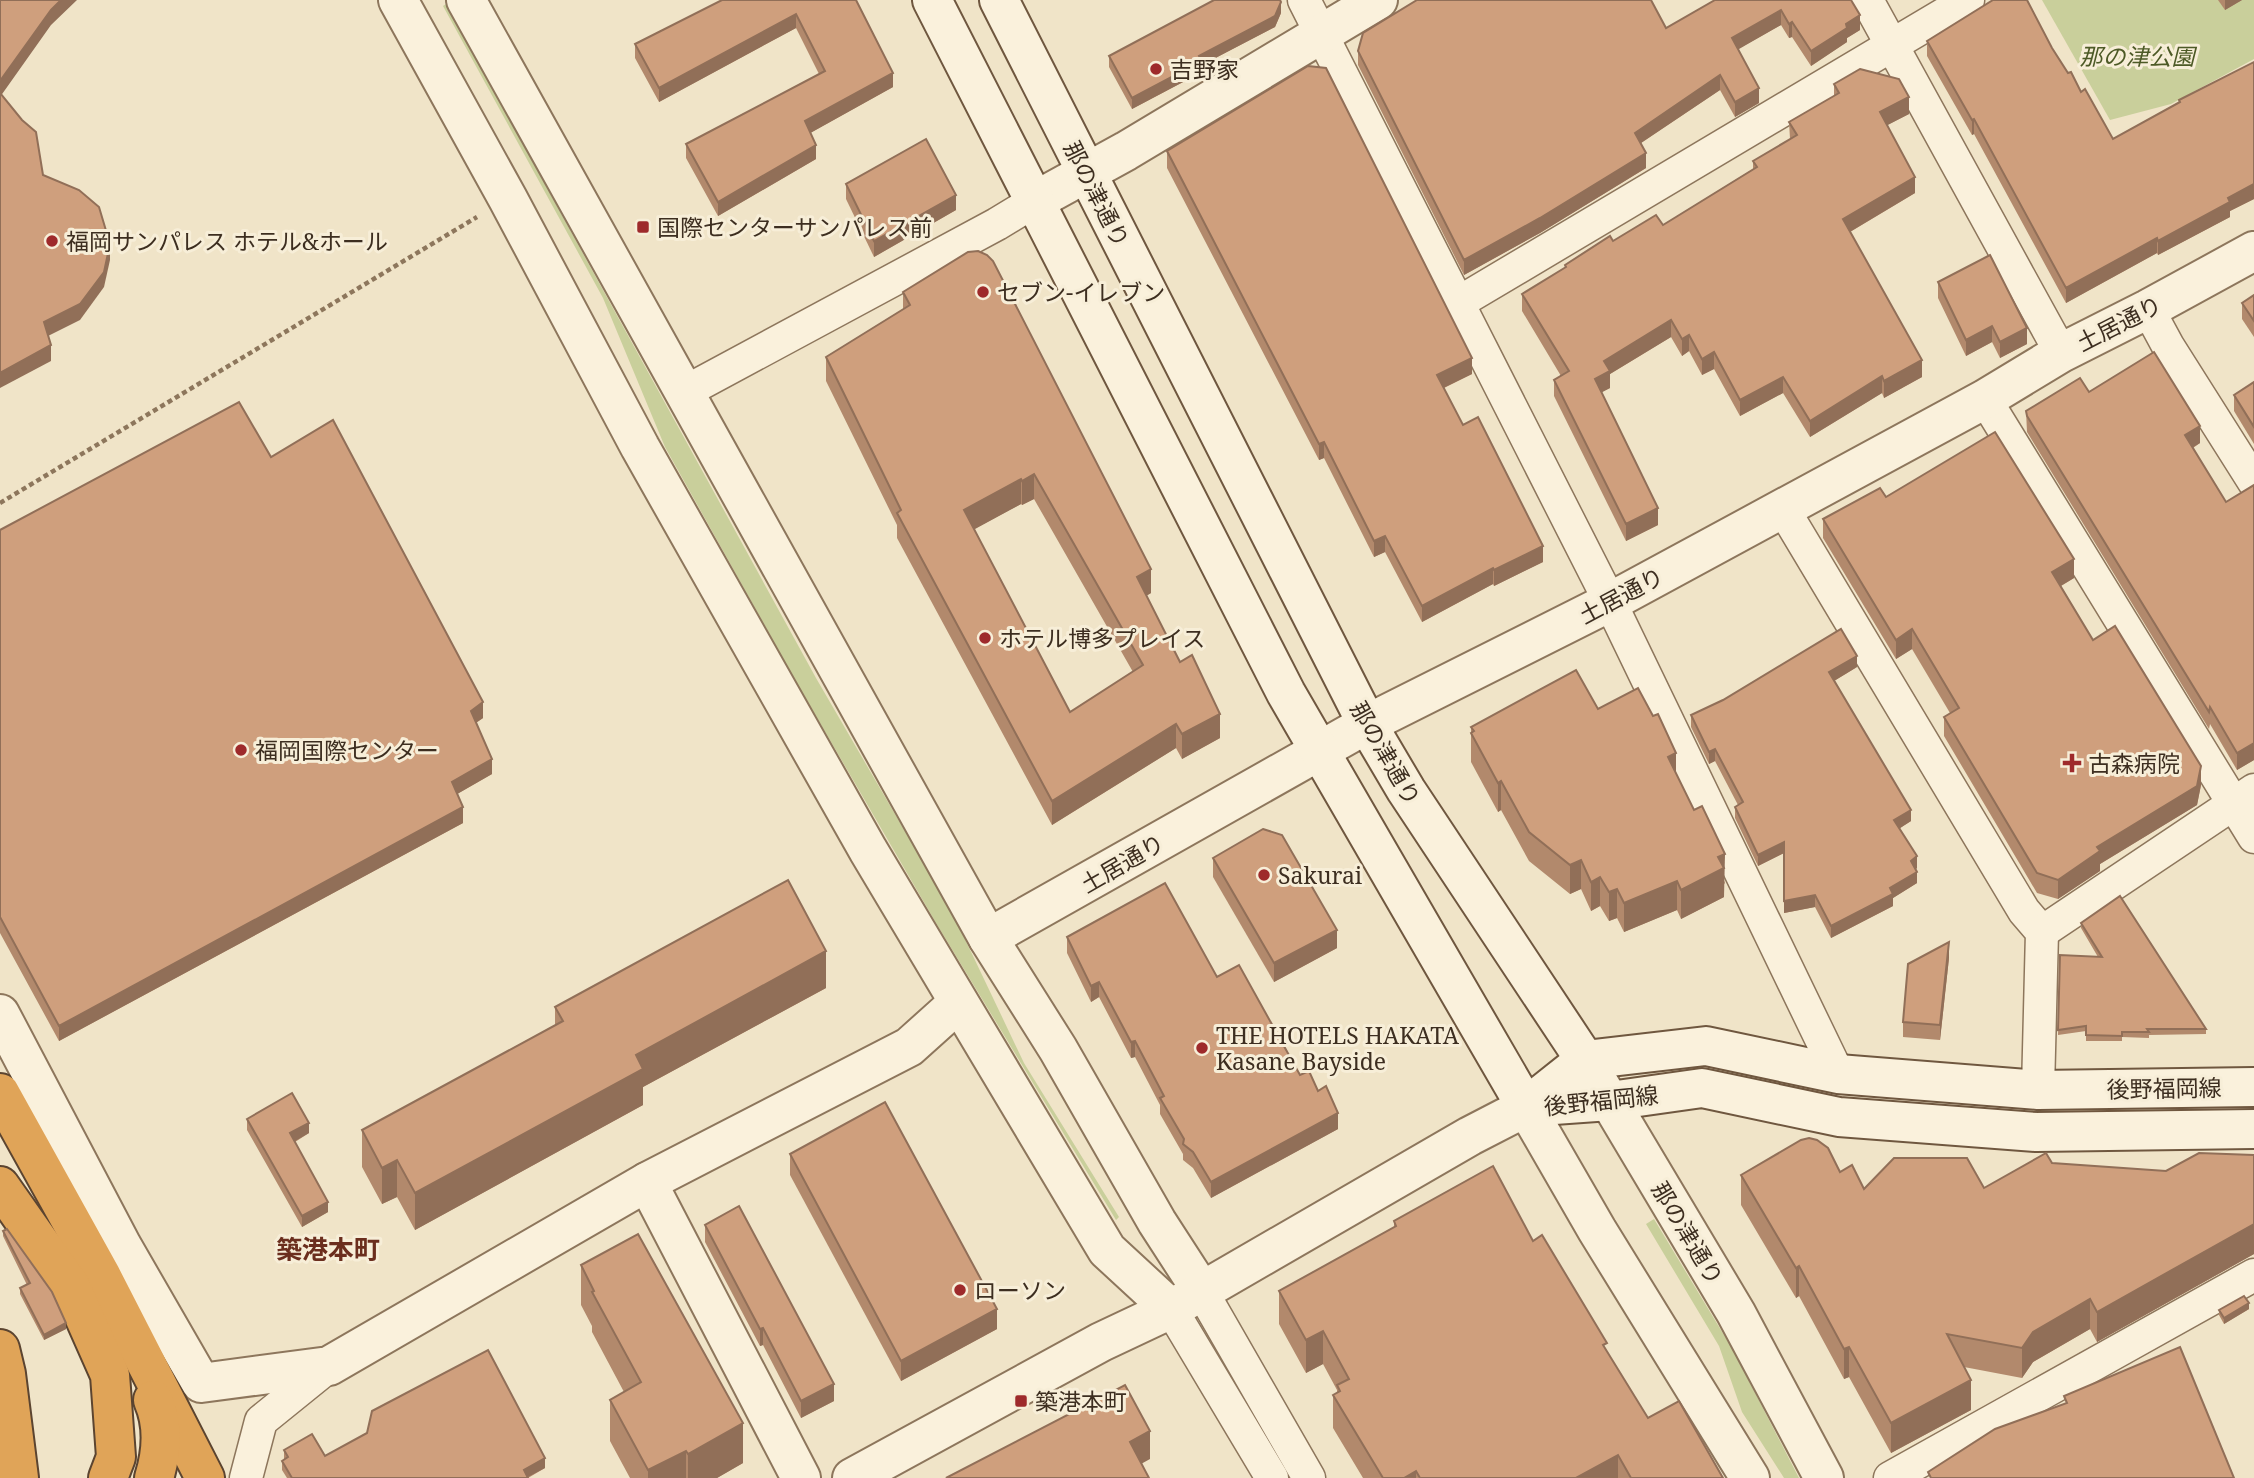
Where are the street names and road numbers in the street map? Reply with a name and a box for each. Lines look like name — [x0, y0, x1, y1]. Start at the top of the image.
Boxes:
street label: 那の津通り — [1057, 136, 1137, 252]
street label: 土居通り — [2071, 288, 2167, 358]
street label: 土居通り — [1573, 559, 1669, 631]
street label: 那の津通り — [1343, 695, 1429, 811]
street label: 土居通り — [1074, 826, 1170, 900]
street label: 後野福岡線 — [2106, 1071, 2222, 1105]
street label: 後野福岡線 — [1542, 1078, 1660, 1122]
street label: 那の津通り — [1645, 1175, 1731, 1291]

